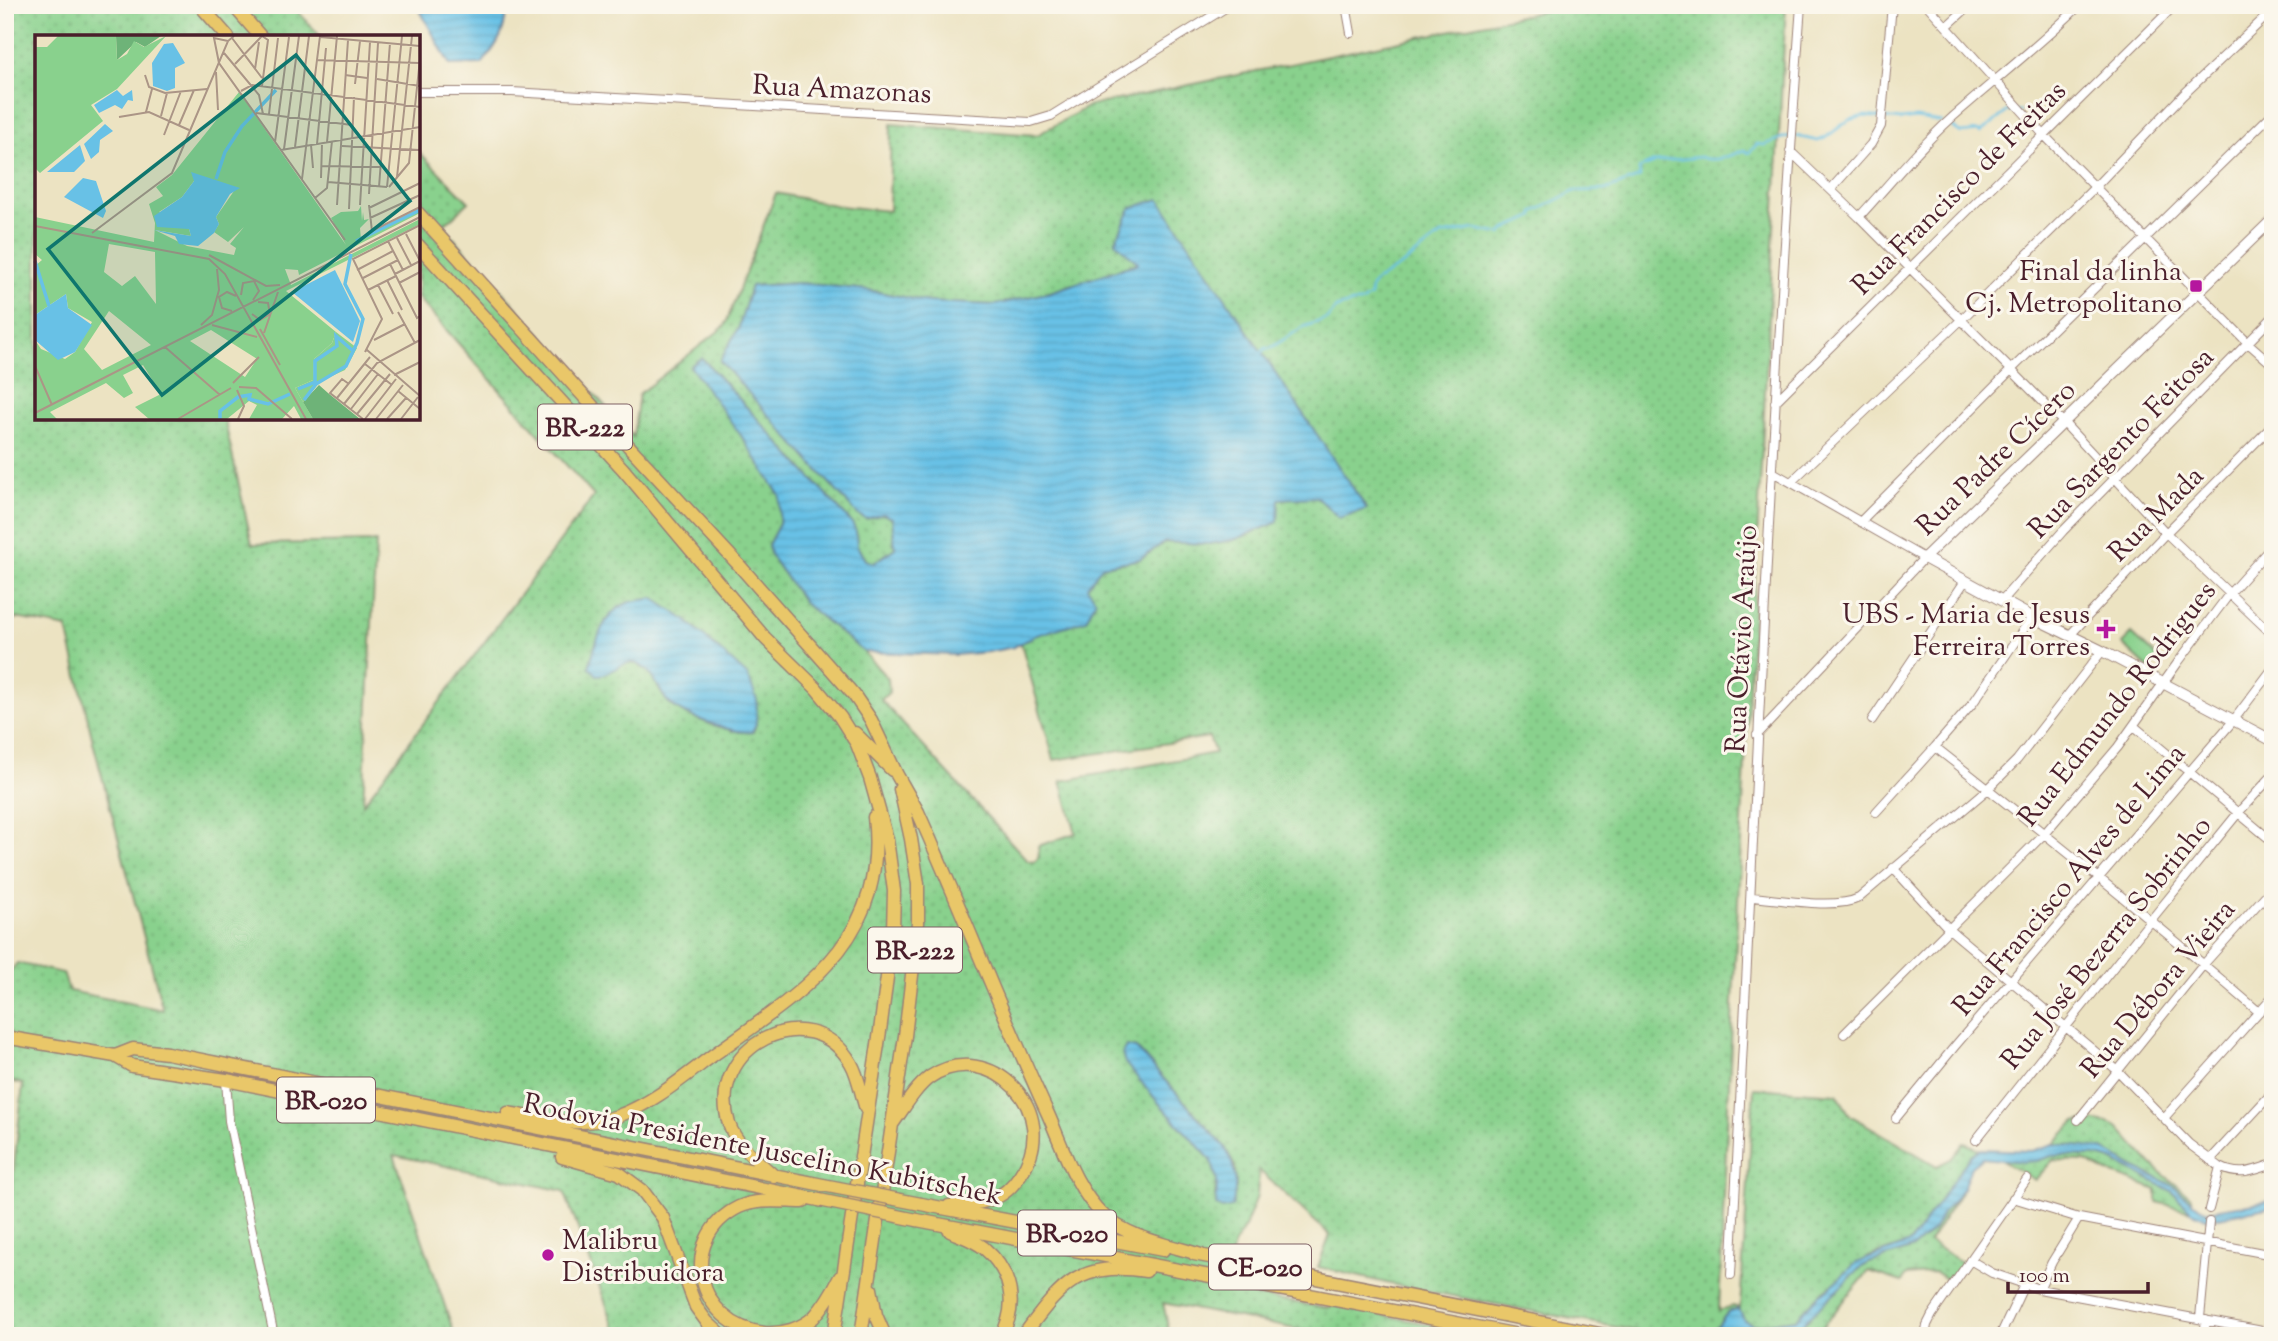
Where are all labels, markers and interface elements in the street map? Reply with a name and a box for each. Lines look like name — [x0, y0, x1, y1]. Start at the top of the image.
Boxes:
inset map — [35, 35, 420, 420]
street label: Rua Amazonas — [751, 66, 932, 116]
street label: Rua Francisco de Freitas — [1844, 73, 2076, 305]
place label: Final da linha Cj. Metropolitano — [1965, 253, 2182, 325]
marker: Final da linha Cj. Metropolitano — [2188, 278, 2204, 294]
street label: Rua Sargento Feitosa — [2020, 339, 2224, 549]
street label: Rua Padre Cícero — [1908, 372, 2086, 546]
road number: BR-222 — [538, 404, 632, 449]
street label: Rua Mada — [2100, 458, 2214, 572]
street label: Rua Otávio Araújo — [1717, 524, 1769, 754]
street label: Rua Edmundo Rodrigues — [2010, 574, 2227, 836]
place label: UBS - Maria de Jesus Ferreira Torres — [1842, 596, 2090, 668]
marker: UBS - Maria de Jesus Ferreira Torres — [2096, 619, 2116, 639]
street label: Rua Francisco Alves de Lima — [1944, 736, 2196, 1026]
street label: Rua José Bezerra Sobrinho — [1993, 809, 2222, 1079]
street label: Rua Débora Vieira — [2073, 892, 2246, 1088]
road number: BR-222 — [868, 928, 962, 973]
road number: BR-020 — [277, 1078, 375, 1122]
street label: Rodovia Presidente Juscelino Kubitschek — [519, 1085, 1005, 1217]
road number: BR-020 — [1018, 1210, 1116, 1256]
place label: Malibru Distribuidora — [562, 1222, 724, 1294]
road number: CE-020 — [1209, 1244, 1311, 1290]
marker: Malibru Distribuidora — [540, 1247, 556, 1263]
scale bar — [2008, 1250, 2148, 1294]
text: 100 m — [2019, 1262, 2070, 1292]

